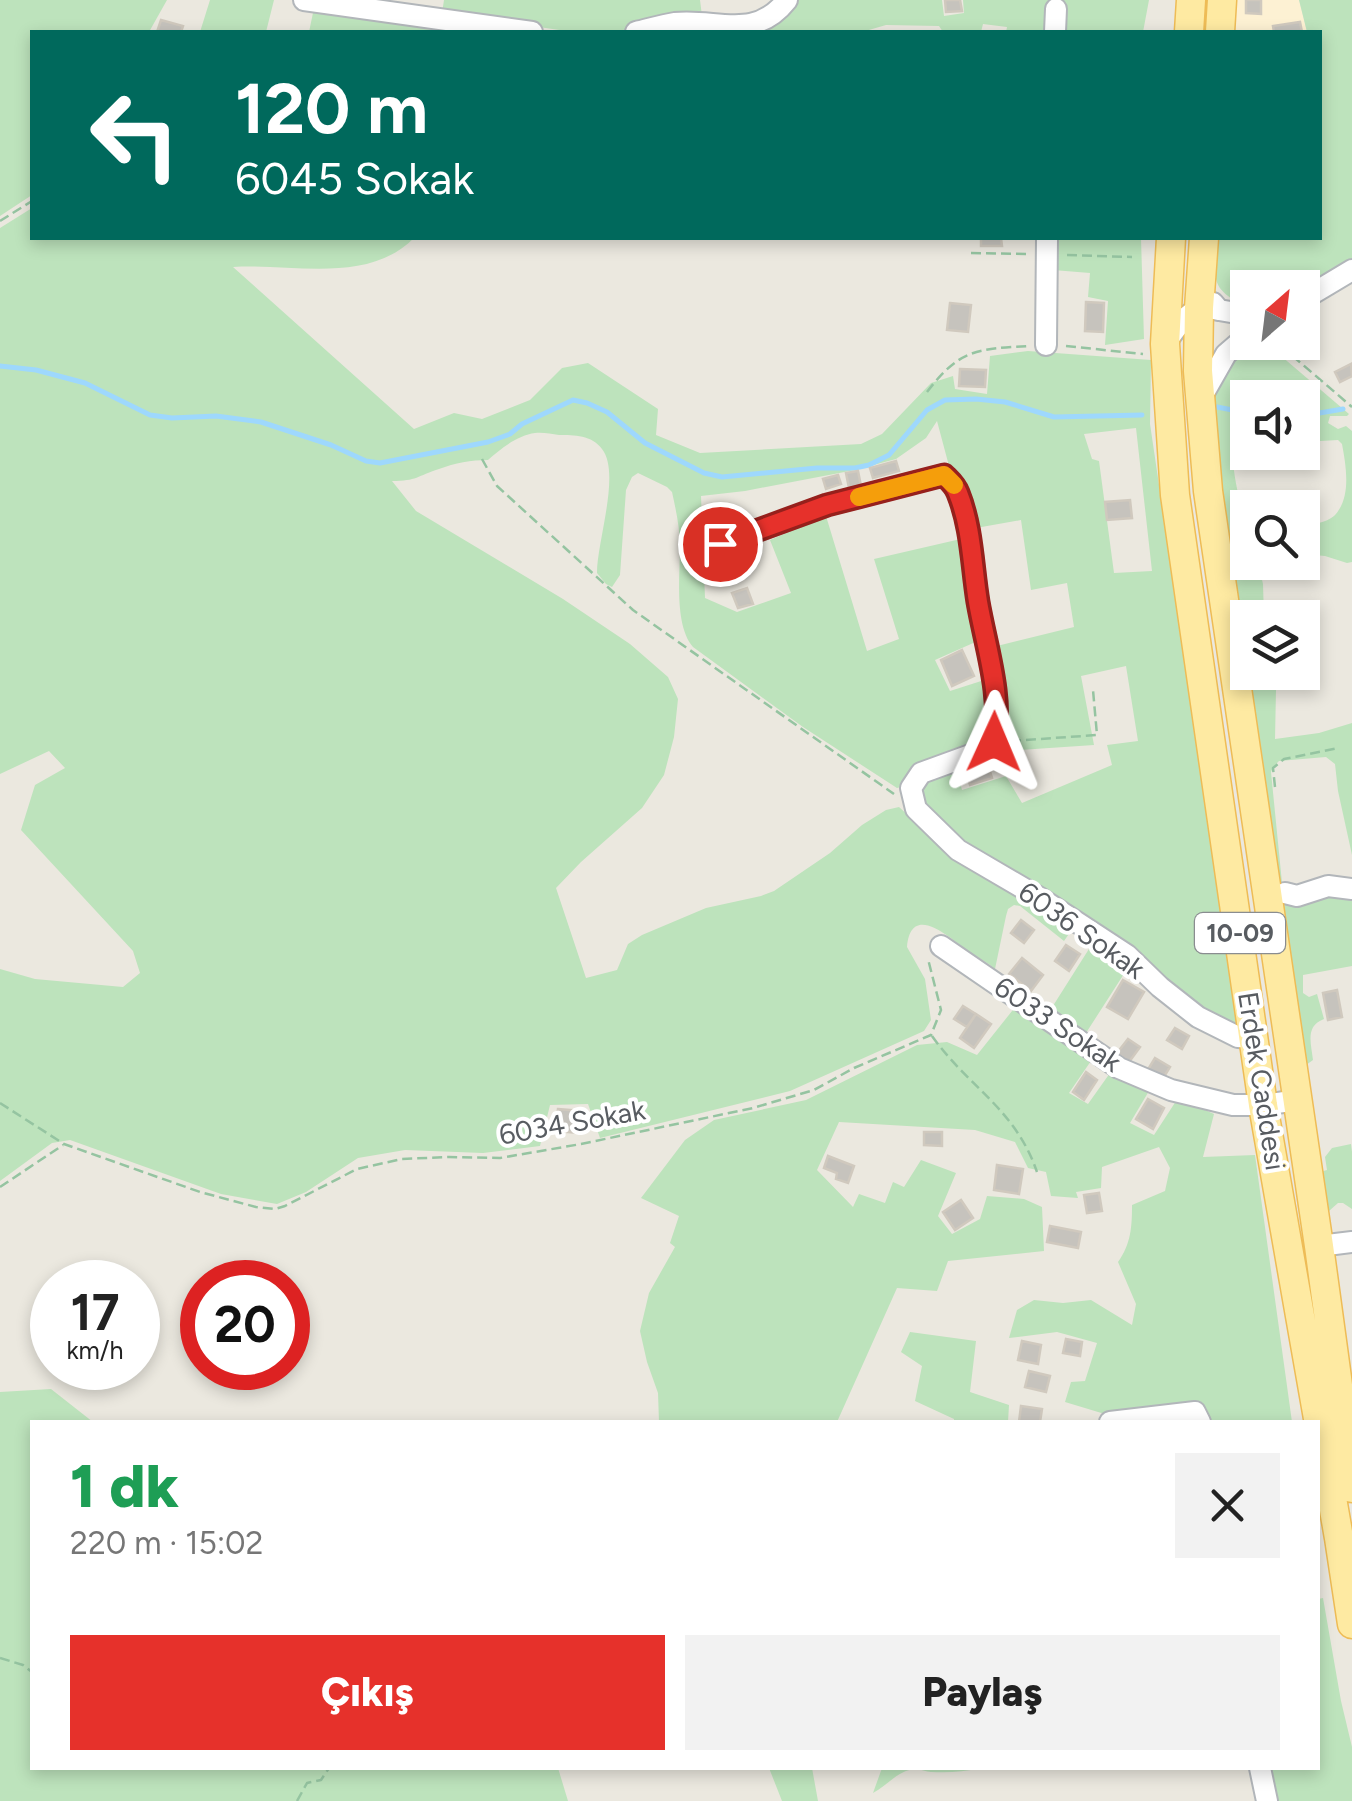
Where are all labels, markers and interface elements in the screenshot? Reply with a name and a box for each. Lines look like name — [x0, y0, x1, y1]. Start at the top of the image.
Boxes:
text: 120 m — [235, 66, 428, 151]
icon: left — [70, 70, 200, 200]
text: 6045 Sokak — [235, 151, 474, 205]
north arrow — [1230, 270, 1320, 360]
map controls — [1230, 270, 1320, 690]
button: sound — [1230, 380, 1320, 470]
button: search — [1230, 490, 1320, 580]
pin — [678, 502, 763, 587]
icon: arrive — [693, 517, 748, 572]
button: layers — [1230, 600, 1320, 690]
position arrow — [942, 690, 1046, 794]
street label: 6036 Sokak — [1012, 874, 1152, 986]
road number: 10-09 — [1195, 913, 1285, 953]
street label: 6033 Sokak — [988, 969, 1128, 1079]
street label: Erdek Caddesi — [1231, 989, 1293, 1173]
street label: 6034 Sokak — [496, 1092, 648, 1152]
speed limit sign: 20 — [180, 1260, 310, 1390]
text: 17 — [71, 1282, 119, 1343]
text: km/h — [66, 1335, 124, 1365]
text: 1 dk — [70, 1450, 179, 1522]
button: close — [1175, 1453, 1280, 1558]
text: 220 m · 15:02 — [70, 1524, 263, 1562]
button: Çıkış — [70, 1635, 665, 1750]
button: Paylaş — [685, 1635, 1280, 1750]

